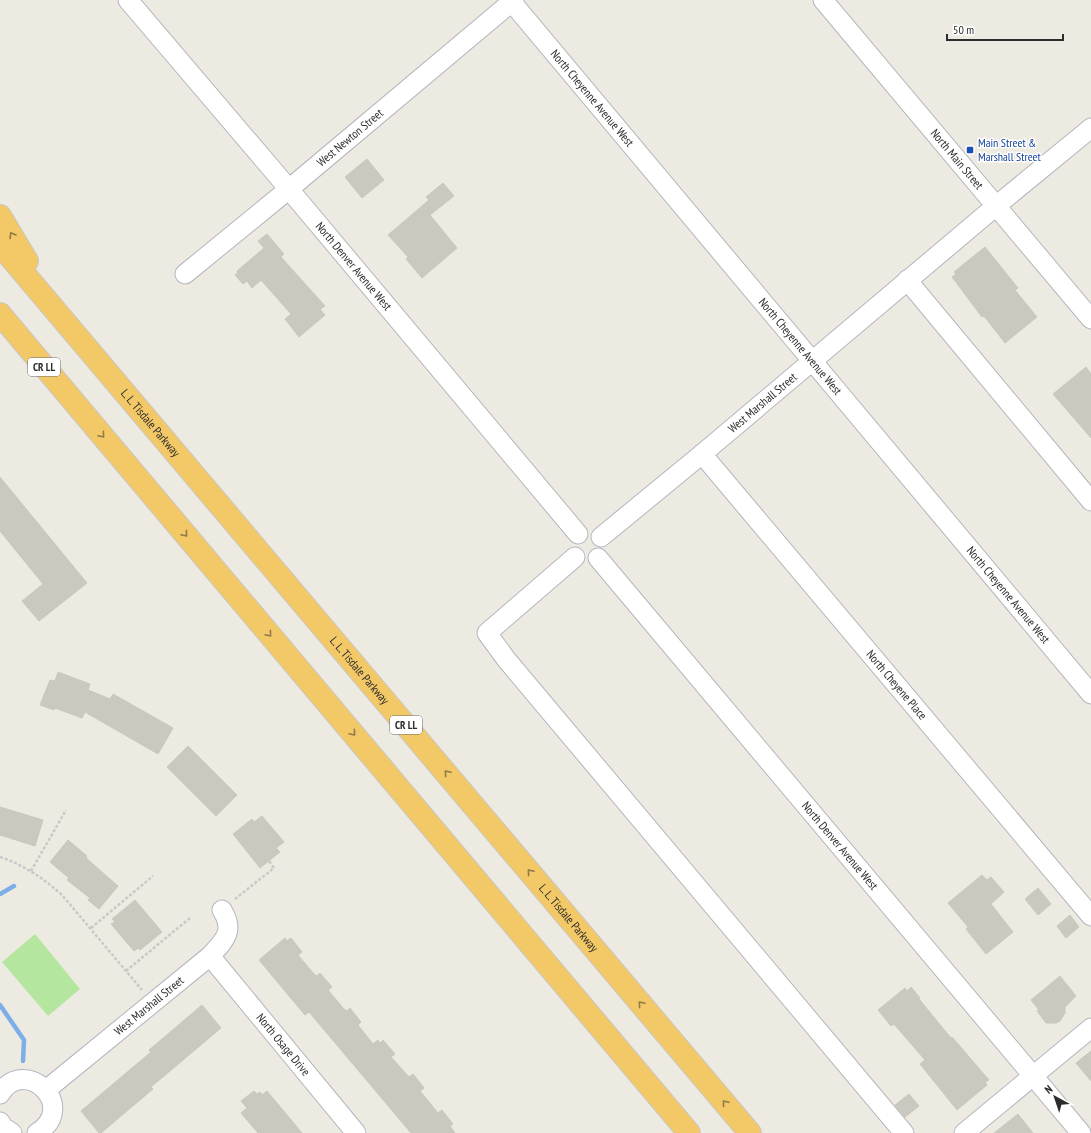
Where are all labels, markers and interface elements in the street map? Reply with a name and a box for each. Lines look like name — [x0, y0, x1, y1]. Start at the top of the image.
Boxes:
scale bar — [947, 16, 1063, 42]
text: 50 m — [953, 22, 974, 37]
street label: North Cheyenne Avenue West — [548, 46, 638, 150]
street label: West Newton Street — [313, 105, 386, 170]
street label: North Main Street — [928, 126, 987, 193]
place label: Main Street & Marshall Street — [978, 135, 1042, 164]
marker: Main Street & Marshall Street — [965, 145, 975, 155]
street label: North Denver Avenue West — [313, 219, 396, 314]
one-way arrow — [9, 232, 16, 239]
street label: North Cheyenne Avenue West — [756, 295, 846, 398]
road number: CR LL — [28, 358, 60, 376]
street label: West Marshall Street — [725, 369, 800, 436]
street label: L. L. Tisdale Parkway — [118, 386, 184, 460]
one-way arrow — [97, 430, 104, 437]
one-way arrow — [181, 530, 188, 537]
street label: North Cheyenne Avenue West — [964, 543, 1054, 647]
one-way arrow — [265, 629, 272, 636]
street label: L. L. Tisdale Parkway — [327, 633, 393, 708]
street label: North Cheyene Place — [863, 647, 930, 723]
road number: CR LL — [390, 716, 422, 734]
one-way arrow — [348, 728, 355, 736]
one-way arrow — [444, 770, 451, 778]
street label: North Denver Avenue West — [799, 798, 882, 893]
one-way arrow — [528, 870, 535, 877]
street label: L. L. Tisdale Parkway — [536, 881, 602, 955]
street label: West Marshall Street — [111, 972, 187, 1038]
one-way arrow — [639, 1001, 646, 1009]
street label: North Osage Drive — [253, 1010, 314, 1079]
north arrow — [1035, 1077, 1075, 1117]
text: N — [1042, 1082, 1055, 1097]
one-way arrow — [723, 1101, 730, 1108]

